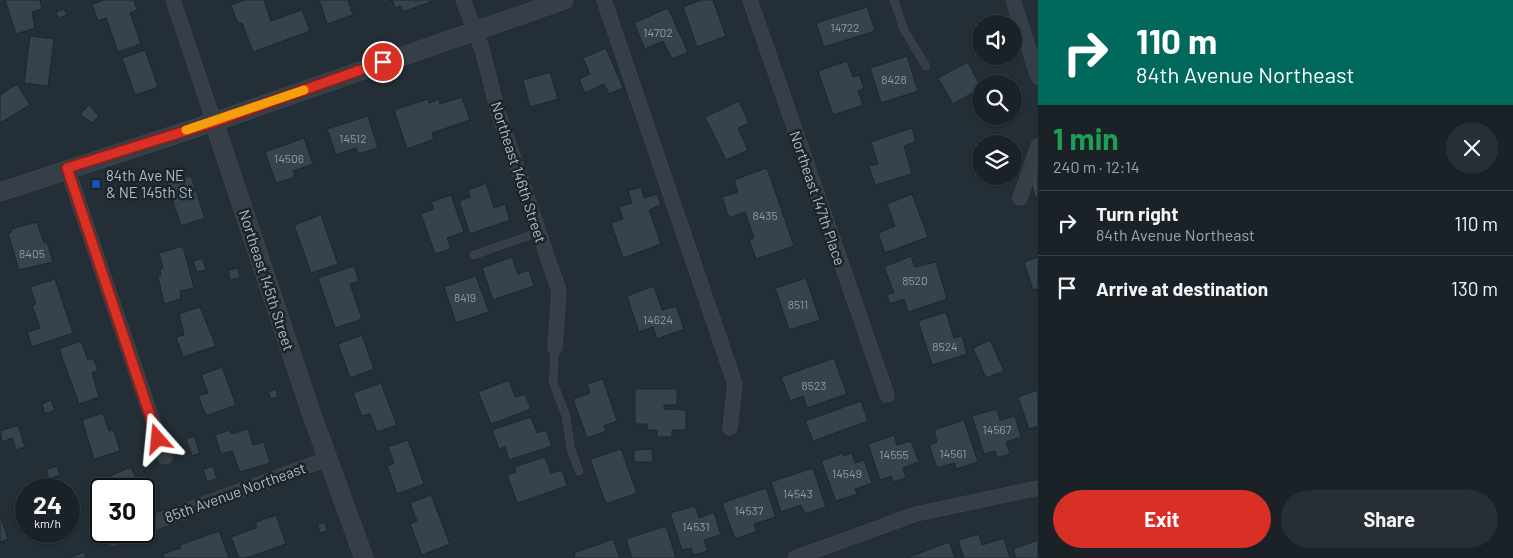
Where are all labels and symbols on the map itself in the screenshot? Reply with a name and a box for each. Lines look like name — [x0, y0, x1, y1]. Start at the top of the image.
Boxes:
house number: 14722 — [831, 20, 860, 34]
house number: 14702 — [643, 25, 673, 39]
pin — [362, 41, 404, 83]
house number: 8428 — [881, 72, 907, 86]
street label: Northeast 146th Street — [488, 99, 550, 245]
street label: Northeast 147th Place — [787, 128, 849, 268]
house number: 14512 — [339, 131, 367, 145]
house number: 14506 — [274, 151, 304, 165]
place label: 84th Ave NE & NE 145th St — [106, 166, 193, 201]
marker: 84th Ave NE & NE 145th St — [90, 178, 102, 190]
street label: Northeast 145th Street — [236, 207, 298, 353]
house number: 8435 — [752, 208, 778, 222]
house number: 8405 — [19, 246, 45, 260]
house number: 8520 — [902, 273, 928, 287]
house number: 8419 — [454, 290, 476, 304]
house number: 8511 — [788, 297, 808, 311]
house number: 14624 — [643, 312, 673, 326]
house number: 8524 — [932, 339, 958, 353]
house number: 8523 — [802, 378, 826, 392]
position arrow — [131, 412, 183, 464]
house number: 14567 — [983, 422, 1012, 436]
house number: 14561 — [939, 446, 967, 460]
house number: 14555 — [879, 447, 909, 461]
street label: 85th Avenue Northeast — [162, 458, 308, 526]
house number: 14549 — [832, 466, 862, 480]
speed limit sign: 30 — [90, 478, 155, 543]
house number: 14543 — [783, 486, 813, 500]
house number: 14537 — [735, 503, 764, 517]
house number: 14531 — [682, 519, 710, 533]

